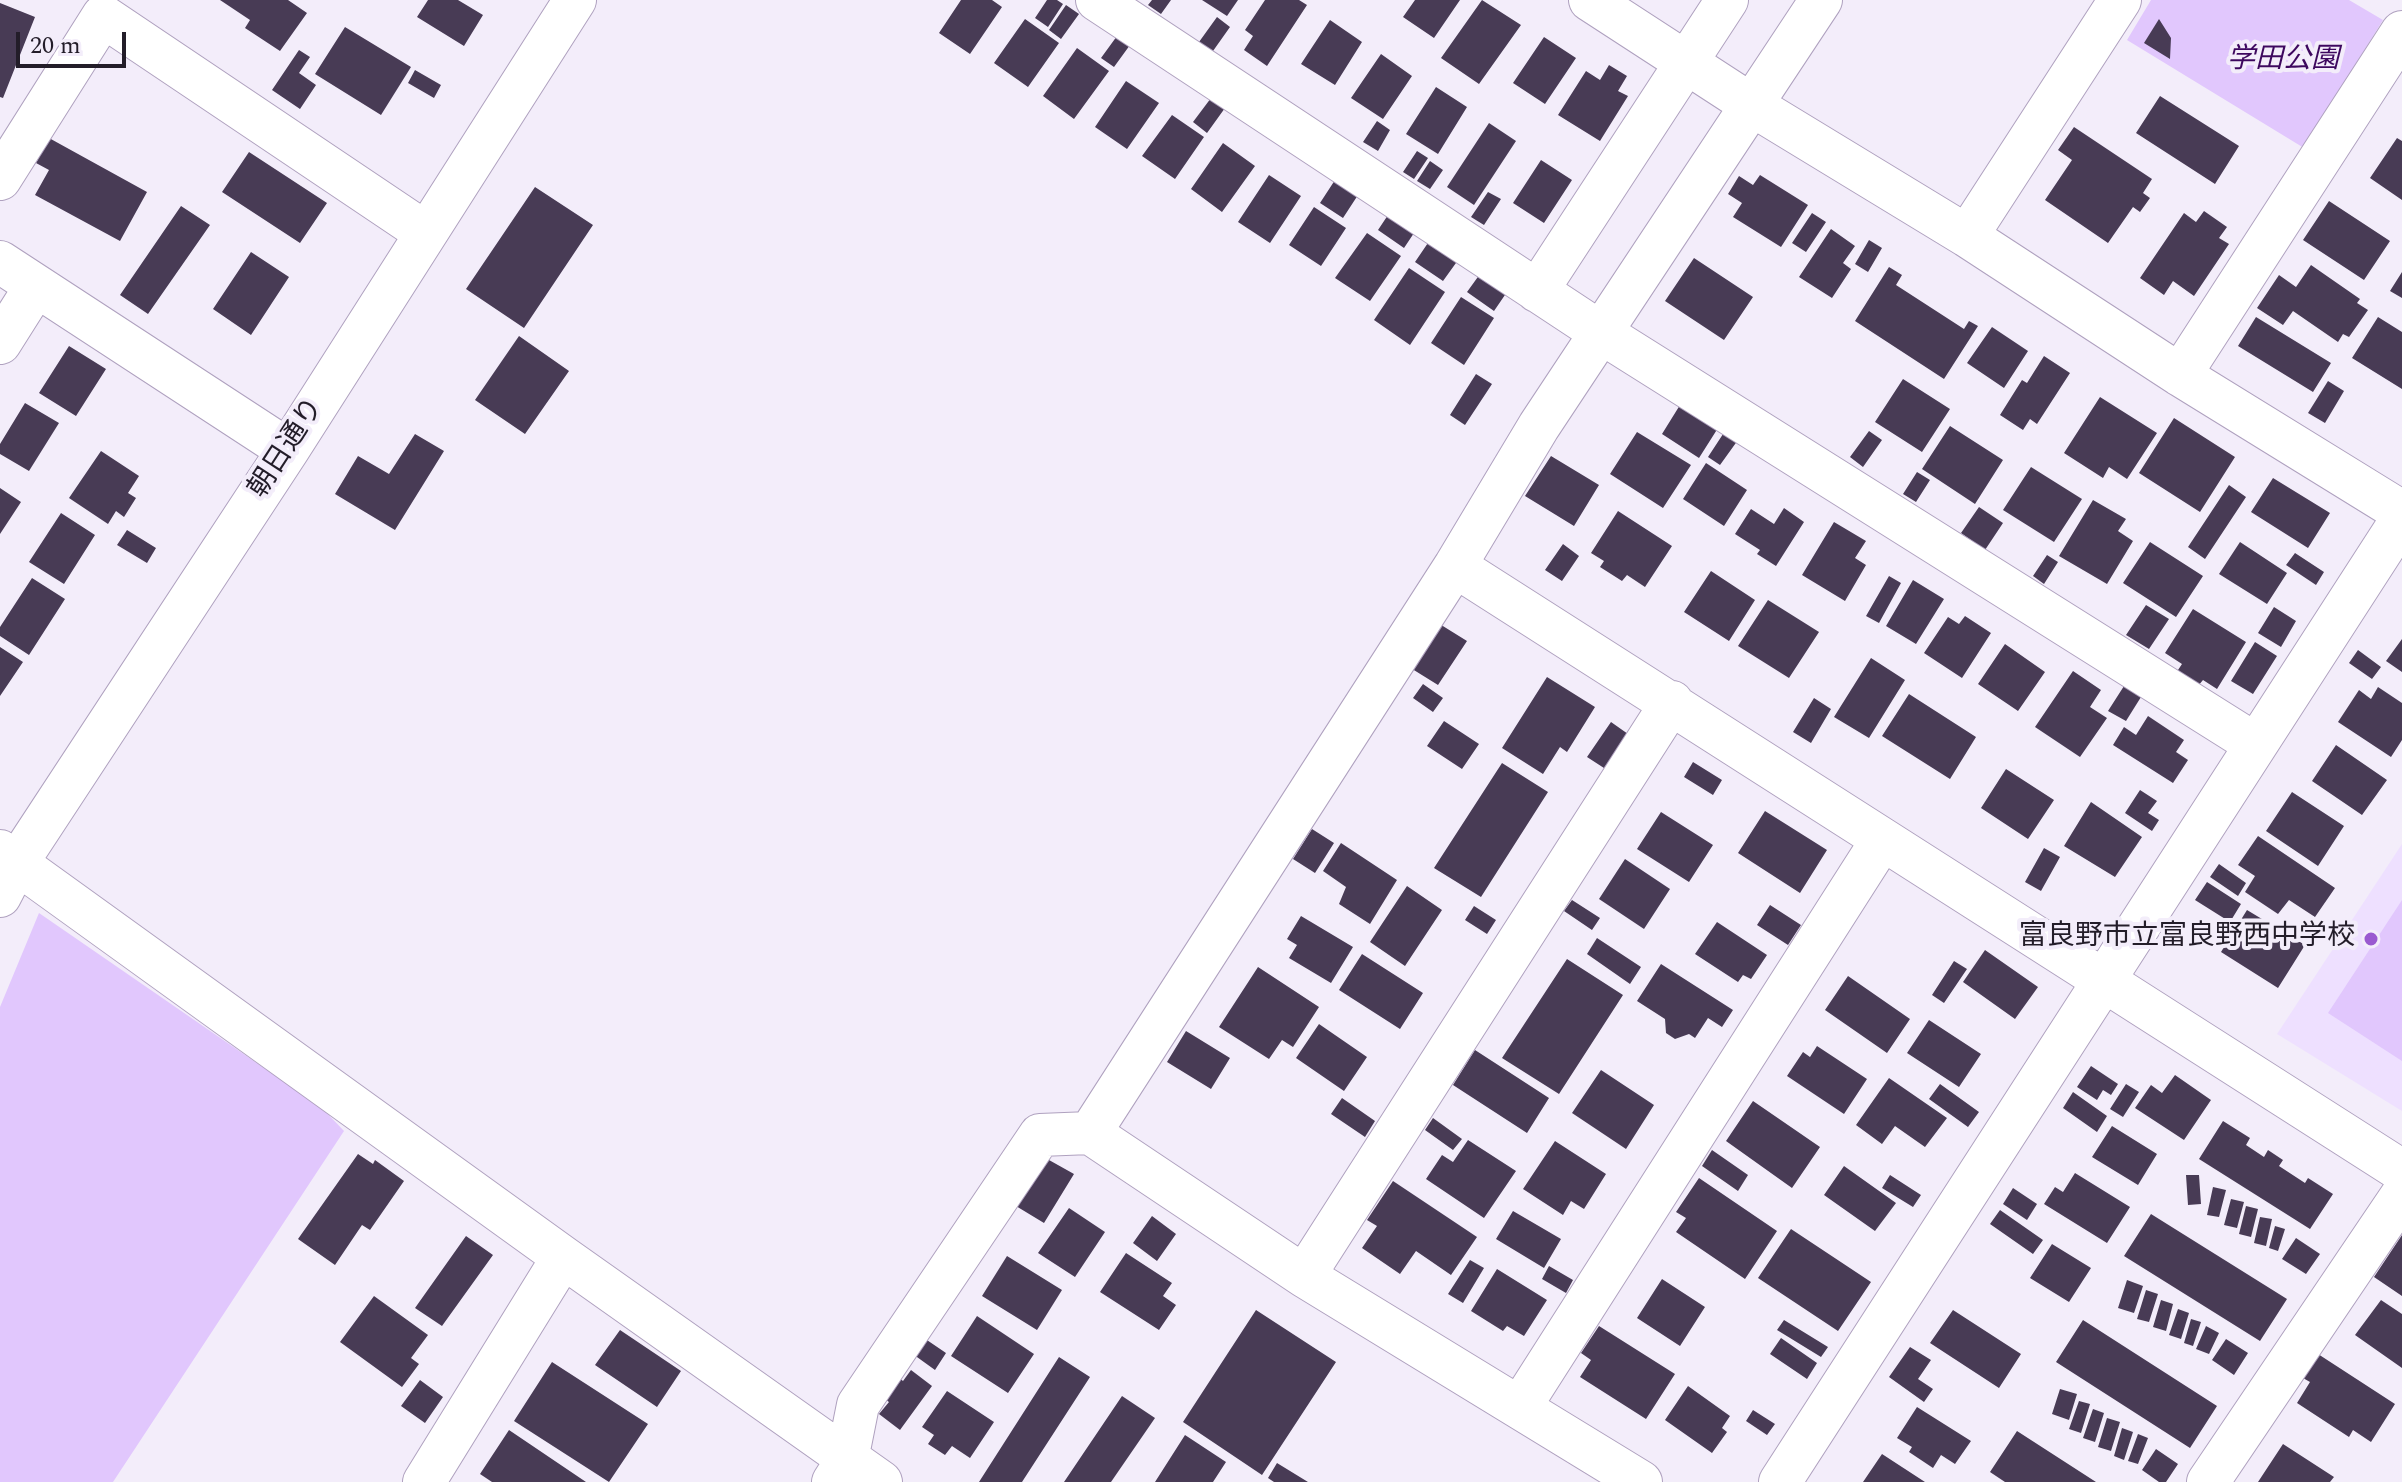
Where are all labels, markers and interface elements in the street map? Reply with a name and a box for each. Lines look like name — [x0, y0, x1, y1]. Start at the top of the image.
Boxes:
scale bar — [20, 16, 130, 66]
text: 20 m — [30, 28, 81, 64]
park label: 学田公園 — [2227, 45, 2339, 79]
street label: 朝日通り — [243, 393, 333, 505]
place label: 富良野市立富良野西中学校 — [2019, 922, 2355, 956]
marker: 富良野市立富良野西中学校 — [2362, 930, 2380, 948]

